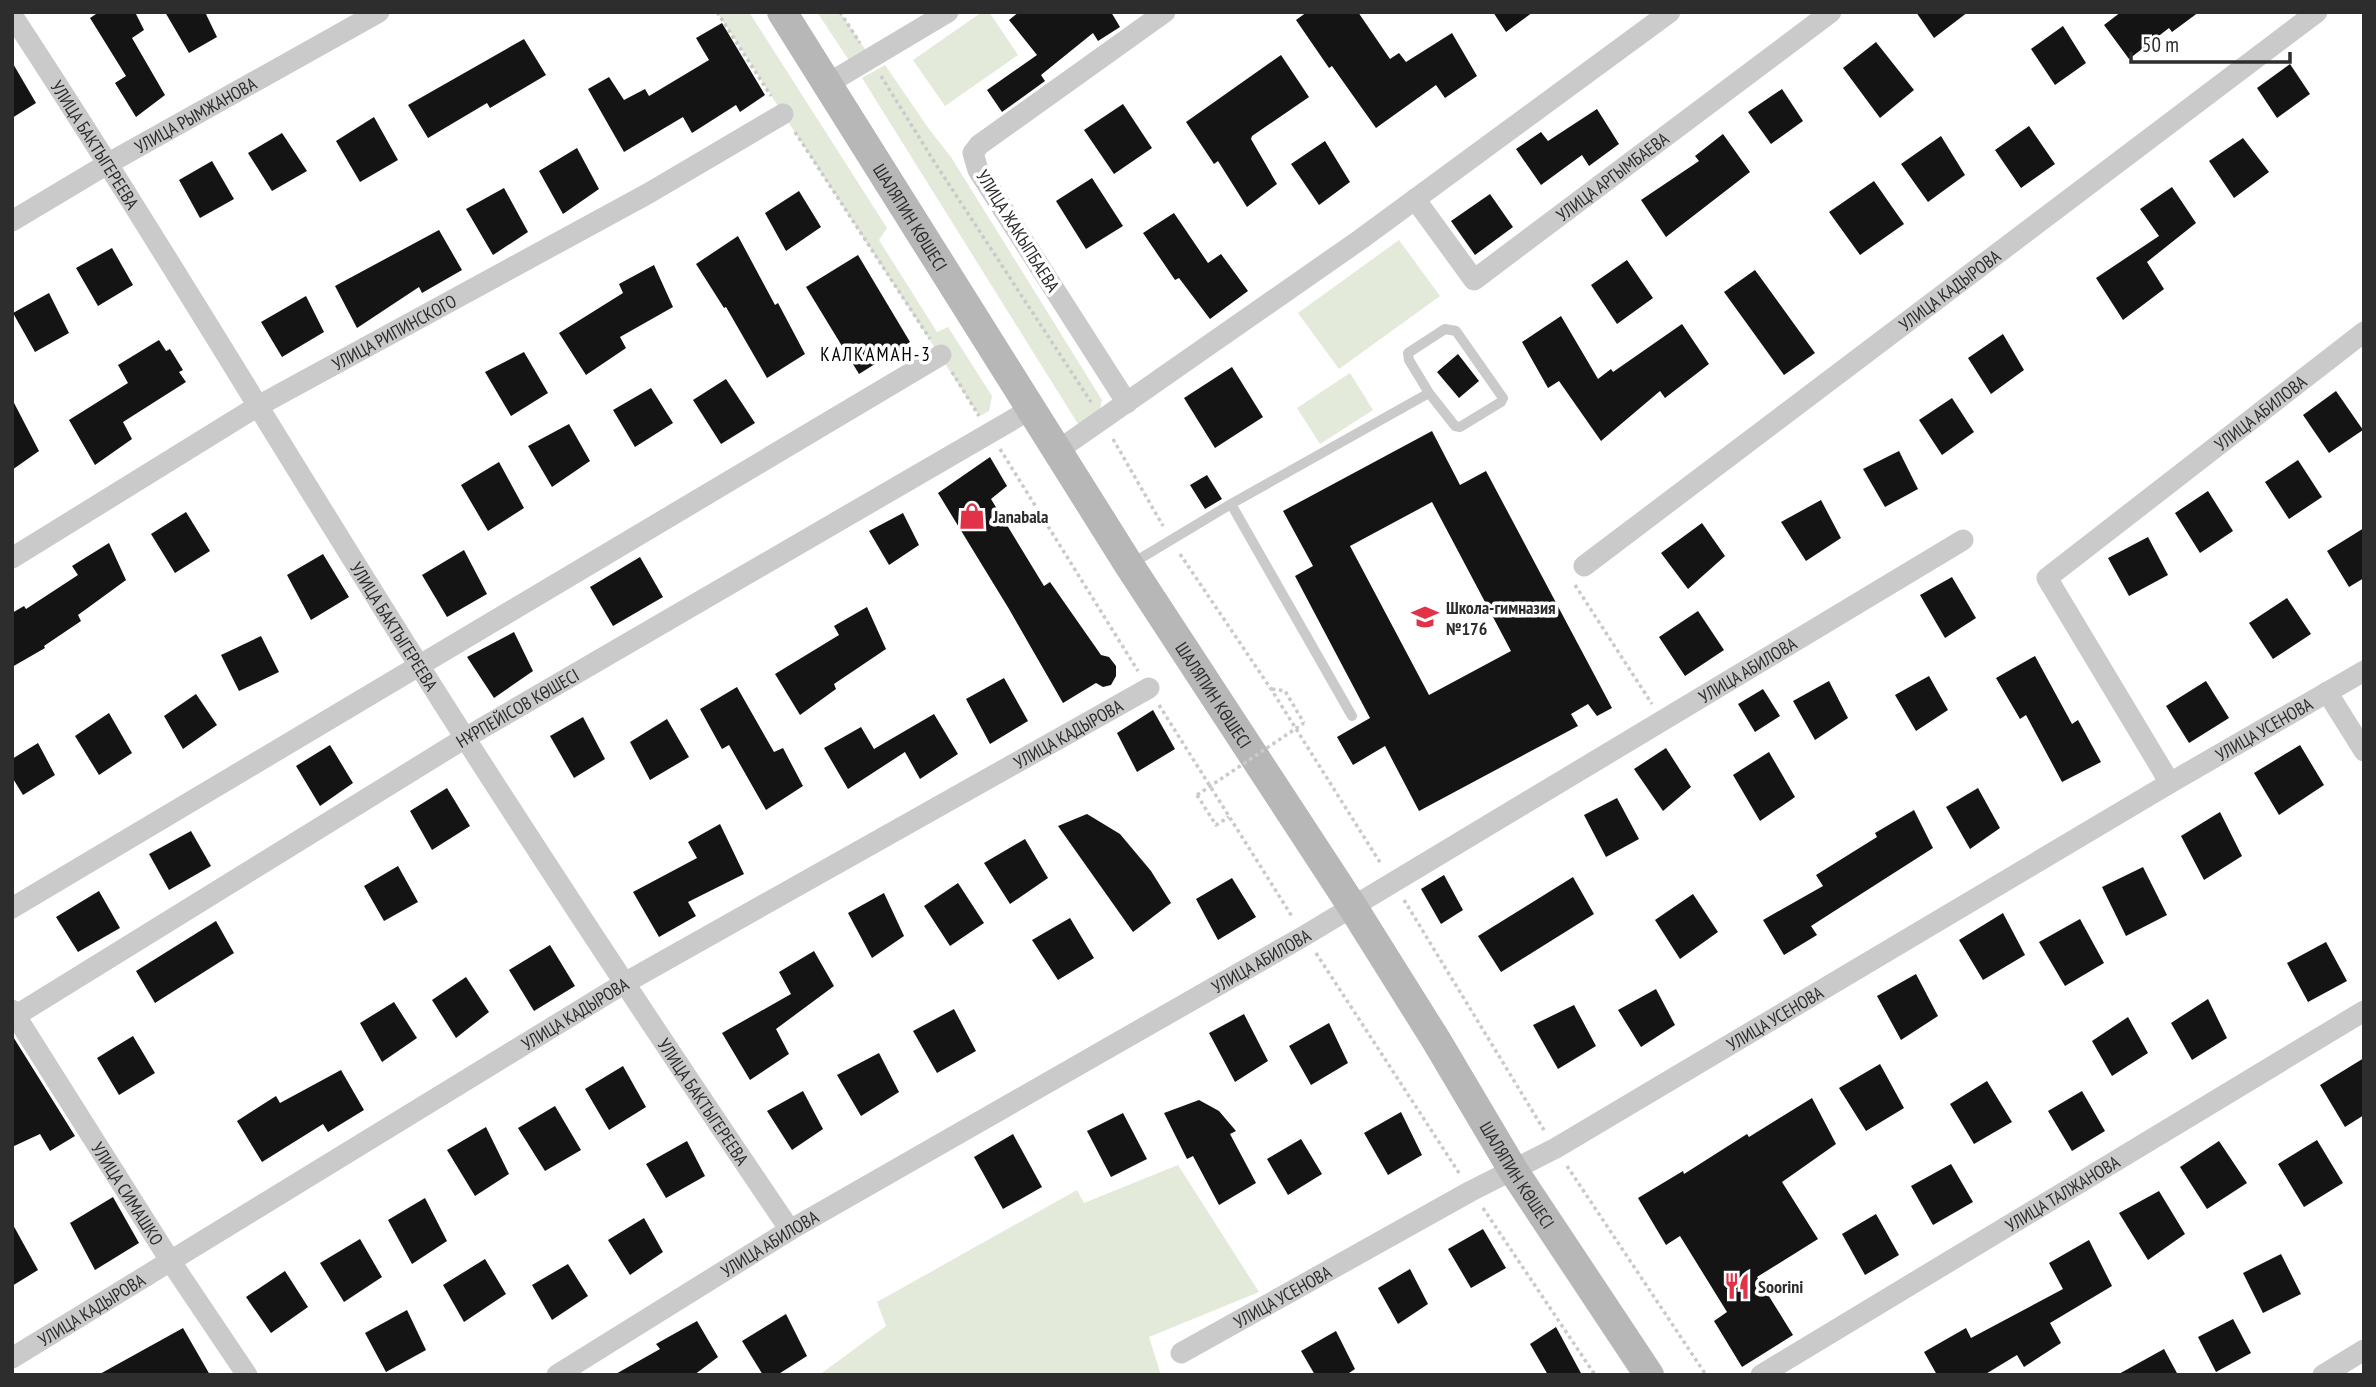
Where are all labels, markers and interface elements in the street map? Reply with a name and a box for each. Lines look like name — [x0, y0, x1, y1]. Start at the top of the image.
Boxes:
scale bar — [2131, 21, 2290, 65]
text: 50 m — [2142, 31, 2179, 58]
street label: УЛИЦА РЫМЖАНОВА — [130, 71, 261, 158]
street label: УЛИЦА БАКТЫГЕРЕЕВА — [46, 76, 145, 213]
street label: УЛИЦА АРГЫМБАЕВА — [1551, 126, 1673, 226]
street label: ШАЛЯПИН КӨШЕСІ — [868, 159, 953, 275]
street label: УЛИЦА ЖАКЫПБАЕВА — [971, 166, 1065, 297]
street label: УЛИЦА КАДЫРОВА — [1894, 244, 2005, 336]
street label: УЛИЦА РИПИНСКОГО — [328, 289, 460, 375]
district label: КАЛКАМАН-3 — [820, 342, 932, 366]
street label: УЛИЦА АБИЛОВА — [2210, 369, 2311, 455]
shop icon: Janabala — [957, 501, 987, 531]
place label: Janabala — [992, 505, 1048, 528]
street label: УЛИЦА БАКТЫГЕРЕЕВА — [346, 558, 444, 695]
place label: Школа-гимназия №176 — [1446, 596, 1556, 640]
school or university icon: Школа-гимназия №176 — [1410, 602, 1440, 632]
street label: УЛИЦА АБИЛОВА — [1694, 631, 1801, 708]
street label: ШАЛЯПИН КӨШЕСІ — [1171, 637, 1257, 752]
street label: НҰРПЕЙІСОВ КӨШЕСІ — [451, 663, 583, 752]
street label: УЛИЦА УСЕНОВА — [2211, 692, 2317, 766]
street label: УЛИЦА КАДЫРОВА — [1009, 694, 1127, 773]
street label: УЛИЦА АБИЛОВА — [1207, 923, 1315, 998]
street label: УЛИЦА КАДЫРОВА — [517, 972, 633, 1055]
street label: УЛИЦА УСЕНОВА — [1722, 980, 1828, 1055]
street label: УЛИЦА БАКТЫГЕРЕЕВА — [653, 1034, 754, 1170]
street label: ШАЛЯПИН КӨШЕСІ — [1475, 1117, 1560, 1233]
street label: УЛИЦА СИМАШКО — [87, 1138, 169, 1249]
street label: УЛИЦА ТАЛЖАНОВА — [2001, 1150, 2124, 1236]
street label: УЛИЦА АБИЛОВА — [716, 1205, 823, 1282]
street label: УЛИЦА УСЕНОВА — [1229, 1260, 1336, 1333]
street label: УЛИЦА КАДЫРОВА — [34, 1268, 150, 1351]
restaurant icon: Soorini — [1722, 1271, 1752, 1301]
place label: Soorini — [1758, 1275, 1803, 1298]

